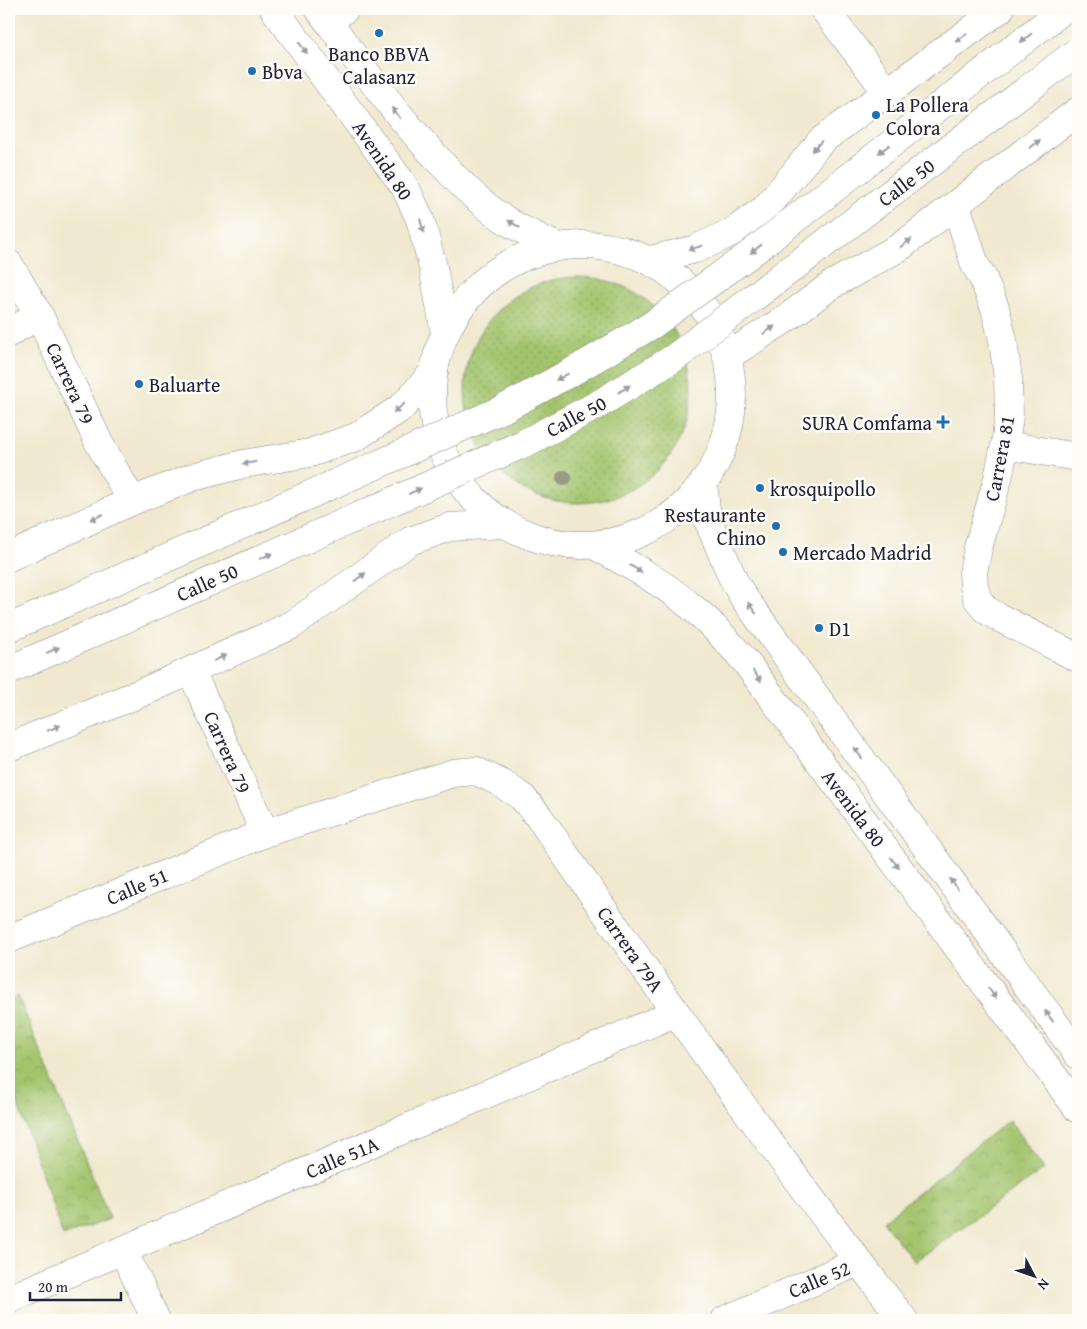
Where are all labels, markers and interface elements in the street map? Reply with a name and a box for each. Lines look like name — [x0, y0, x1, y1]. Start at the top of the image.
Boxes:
marker: Banco BBVA Calasanz — [373, 27, 385, 39]
one-way arrow — [954, 33, 968, 43]
one-way arrow — [1020, 33, 1033, 44]
place label: Banco BBVA Calasanz — [328, 39, 430, 91]
one-way arrow — [298, 41, 308, 55]
place label: Bbva — [262, 57, 303, 86]
marker: Bbva — [246, 65, 258, 77]
place label: La Pollera Colora — [886, 90, 969, 142]
one-way arrow — [391, 106, 402, 119]
marker: La Pollera Colora — [870, 109, 882, 121]
street label: Avenida 80 — [346, 114, 420, 206]
one-way arrow — [1028, 139, 1041, 150]
one-way arrow — [812, 140, 823, 153]
one-way arrow — [878, 144, 891, 155]
street label: Calle 50 — [871, 151, 941, 213]
one-way arrow — [418, 218, 426, 233]
one-way arrow — [507, 219, 520, 228]
one-way arrow — [899, 237, 912, 248]
one-way arrow — [687, 244, 702, 252]
one-way arrow — [750, 244, 763, 255]
one-way arrow — [762, 325, 775, 334]
street label: Carrera 79 — [39, 337, 103, 429]
place label: Baluarte — [149, 370, 220, 399]
one-way arrow — [555, 373, 569, 381]
marker: Baluarte — [133, 378, 145, 390]
one-way arrow — [617, 385, 630, 394]
street label: Calle 50 — [541, 388, 611, 444]
one-way arrow — [393, 402, 406, 413]
place label: SURA Comfama — [802, 408, 933, 437]
street label: Carrera 81 — [976, 413, 1022, 503]
marker: SURA Comfama — [936, 415, 950, 429]
one-way arrow — [241, 460, 257, 468]
place label: krosquipollo — [770, 474, 876, 503]
marker: krosquipollo — [754, 482, 766, 494]
one-way arrow — [408, 487, 422, 495]
place label: Restaurante Chino — [665, 500, 766, 552]
one-way arrow — [90, 514, 104, 522]
marker: Restaurante Chino — [770, 520, 782, 532]
place label: Mercado Madrid — [793, 538, 932, 567]
marker: Mercado Madrid — [777, 546, 789, 558]
one-way arrow — [259, 552, 273, 560]
street label: Calle 50 — [172, 556, 242, 608]
one-way arrow — [630, 564, 643, 573]
one-way arrow — [353, 572, 367, 582]
one-way arrow — [746, 602, 757, 615]
place label: D1 — [829, 614, 851, 643]
marker: D1 — [813, 622, 825, 634]
one-way arrow — [46, 646, 60, 654]
one-way arrow — [212, 654, 227, 662]
one-way arrow — [751, 669, 762, 682]
street label: Carrera 79 — [197, 706, 259, 798]
one-way arrow — [47, 724, 61, 732]
one-way arrow — [853, 746, 863, 760]
street label: Avenida 80 — [815, 763, 893, 853]
one-way arrow — [890, 856, 900, 870]
street label: Calle 51 — [102, 860, 172, 912]
one-way arrow — [949, 878, 959, 891]
street label: Carrera 79A — [591, 900, 671, 998]
one-way arrow — [987, 986, 997, 1000]
one-way arrow — [1044, 1010, 1055, 1023]
street label: Calle 51A — [301, 1129, 383, 1185]
north arrow — [1010, 1252, 1060, 1302]
street label: Calle 52 — [784, 1253, 854, 1305]
scale bar — [30, 1269, 121, 1301]
text: N — [1033, 1274, 1054, 1295]
text: 20 m — [38, 1276, 69, 1297]

